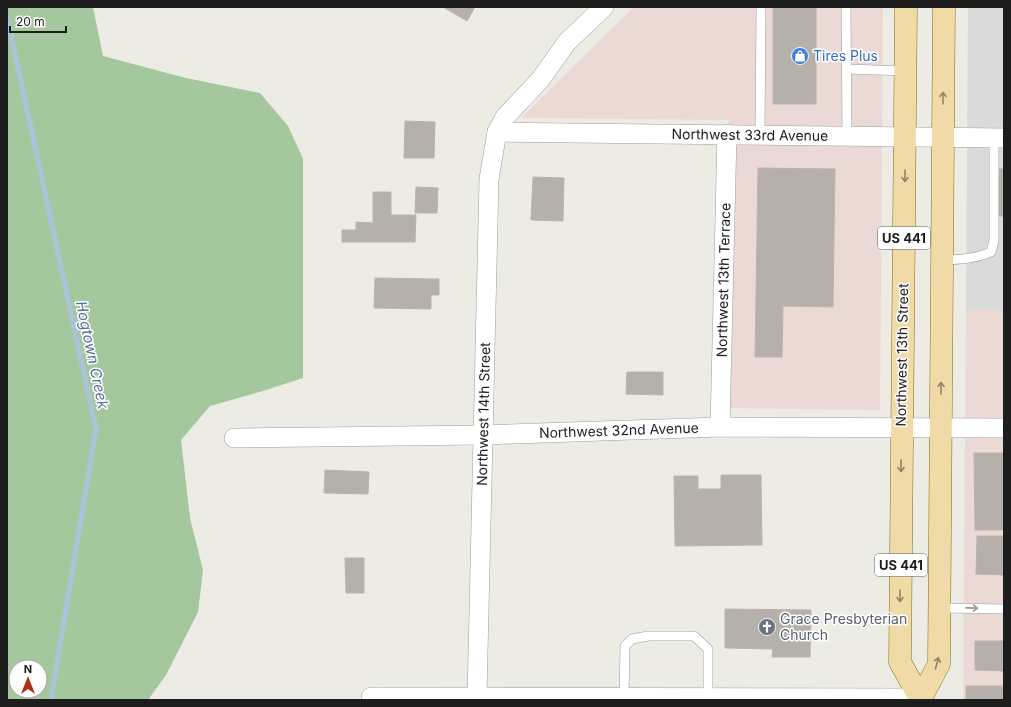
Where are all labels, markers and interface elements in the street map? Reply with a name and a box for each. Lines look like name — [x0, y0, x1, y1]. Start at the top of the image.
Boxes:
scale bar — [10, 8, 66, 34]
text: 20 m — [16, 14, 45, 29]
shop icon: Tires Plus — [790, 46, 810, 66]
place label: Tires Plus — [813, 47, 878, 64]
one-way arrow — [939, 92, 947, 105]
street label: Northwest 33rd Avenue — [672, 125, 828, 144]
one-way arrow — [901, 169, 909, 182]
street label: Northwest 13th Terrace — [713, 202, 733, 358]
road number: US 441 — [878, 227, 930, 249]
street label: Northwest 13th Street — [892, 283, 911, 427]
water label: Hogtown Creek — [72, 299, 113, 411]
street label: Northwest 14th Street — [473, 342, 493, 486]
one-way arrow — [937, 382, 945, 395]
street label: Northwest 32nd Avenue — [539, 419, 699, 441]
one-way arrow — [897, 459, 905, 472]
road number: US 441 — [875, 554, 927, 576]
one-way arrow — [897, 589, 904, 602]
one-way arrow — [965, 604, 978, 612]
place label: Grace Presbyterian Church — [780, 610, 907, 643]
church icon: Grace Presbyterian Church — [757, 617, 777, 637]
one-way arrow — [934, 657, 941, 670]
north arrow — [8, 659, 48, 699]
text: N — [24, 662, 32, 676]

